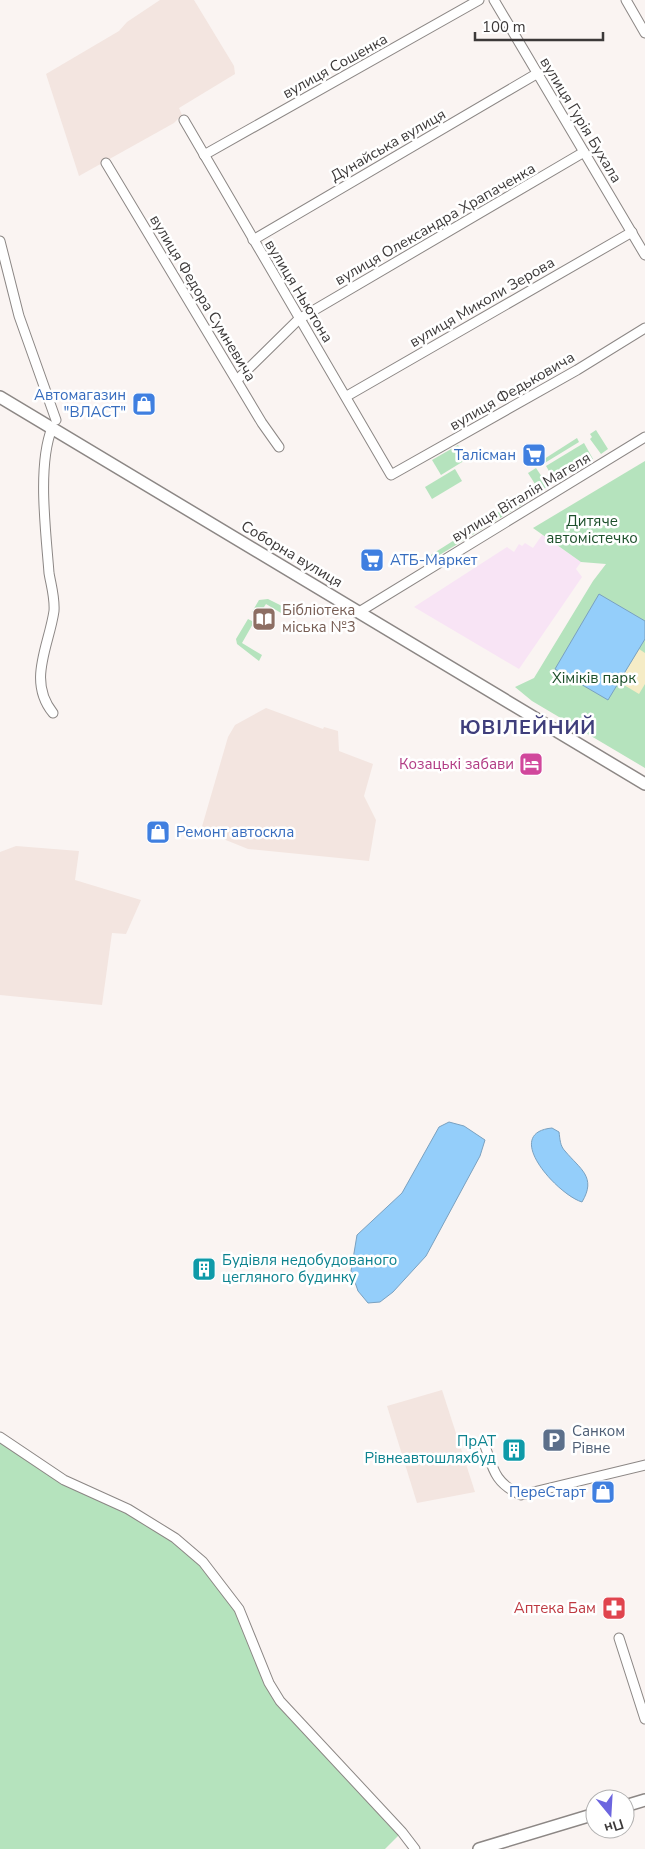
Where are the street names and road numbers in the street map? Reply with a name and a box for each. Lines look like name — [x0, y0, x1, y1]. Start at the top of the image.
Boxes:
street label: вулиця Сошенка — [279, 29, 391, 103]
street label: вулиця Гурія Бухала — [535, 53, 627, 187]
street label: Дунайська вулиця — [327, 104, 449, 186]
street label: вулиця Олександра Храпаченка — [331, 158, 539, 290]
street label: вулиця Федора Сумневича — [145, 211, 261, 385]
street label: вулиця Ньютона — [260, 236, 338, 346]
street label: вулиця Миколи Зерова — [406, 252, 558, 352]
street label: вулиця Федьковича — [446, 347, 578, 435]
street label: вулиця Віталія Магеля — [448, 448, 594, 546]
street label: Соборна вулиця — [238, 516, 346, 592]

